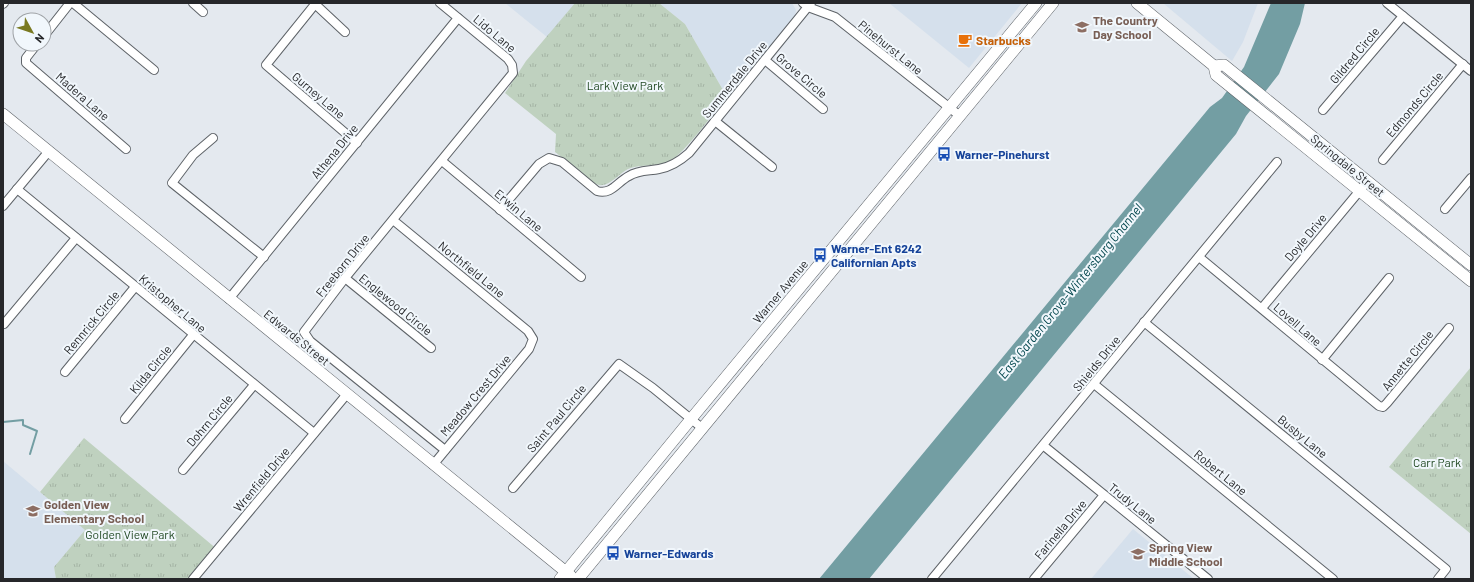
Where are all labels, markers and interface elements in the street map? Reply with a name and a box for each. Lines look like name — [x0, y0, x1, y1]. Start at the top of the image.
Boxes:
street label: Lido Lane — [471, 11, 519, 55]
north arrow — [12, 12, 52, 52]
place label: The Country Day School — [1093, 13, 1158, 41]
street label: Pinehurst Lane — [856, 17, 926, 77]
school or university icon: The Country Day School — [1074, 19, 1090, 35]
street label: Gildred Circle — [1326, 24, 1382, 86]
text: N — [33, 32, 47, 46]
cafe icon: Starbucks — [957, 32, 973, 48]
place label: Starbucks — [976, 33, 1031, 47]
street label: Summerdale Drive — [699, 38, 769, 120]
street label: Grove Circle — [774, 50, 830, 100]
street label: Edmonds Circle — [1382, 68, 1446, 140]
street label: Madera Lane — [53, 69, 113, 123]
street label: Gurney Lane — [290, 69, 348, 121]
park label: Lark View Park — [587, 78, 663, 92]
street label: Athena Drive — [308, 121, 360, 181]
street label: Springdale Street — [1308, 131, 1388, 199]
bus stop icon: Warner-Pinehurst — [936, 146, 952, 162]
place label: Warner-Pinehurst — [955, 147, 1050, 161]
street label: Erwin Lane — [492, 186, 546, 234]
water label: East Garden Grove-Wintersburg Channel — [994, 200, 1146, 382]
street label: Doyle Drive — [1281, 210, 1329, 264]
street label: Freeborn Drive — [312, 231, 372, 299]
street label: Northfield Lane — [436, 238, 508, 300]
place label: Warner-Ent 6242 Californian Apts — [831, 241, 922, 269]
bus stop icon: Warner-Ent 6242 Californian Apts — [812, 247, 828, 263]
street label: Warner Avenue — [750, 257, 810, 325]
street label: Englewood Circle — [357, 270, 435, 338]
street label: Kristopher Lane — [137, 271, 209, 335]
street label: Rennrick Circle — [60, 287, 122, 357]
street label: Lovell Lane — [1271, 299, 1325, 349]
street label: Edwards Street — [261, 306, 333, 368]
street label: Annette Circle — [1378, 327, 1436, 393]
street label: Shields Drive — [1069, 332, 1123, 394]
street label: Kilda Circle — [126, 342, 174, 396]
street label: Meadow Crest Drive — [437, 351, 513, 439]
street label: Saint Paul Circle — [524, 381, 588, 455]
street label: Dohrn Circle — [183, 391, 235, 449]
street label: Busby Lane — [1275, 412, 1331, 460]
street label: Wrenfield Drive — [230, 444, 292, 514]
street label: Robert Lane — [1192, 447, 1250, 497]
park label: Carr Park — [1413, 455, 1461, 469]
street label: Trudy Lane — [1106, 480, 1160, 526]
street label: Farinella Drive — [1031, 496, 1089, 562]
place label: Golden View Elementary School — [44, 497, 144, 525]
school or university icon: Golden View Elementary School — [25, 503, 41, 519]
park label: Golden View Park — [85, 527, 175, 541]
place label: Spring View Middle School — [1149, 540, 1223, 568]
bus stop icon: Warner-Edwards — [605, 545, 621, 561]
place label: Warner-Edwards — [624, 546, 714, 560]
school or university icon: Spring View Middle School — [1130, 546, 1146, 562]

